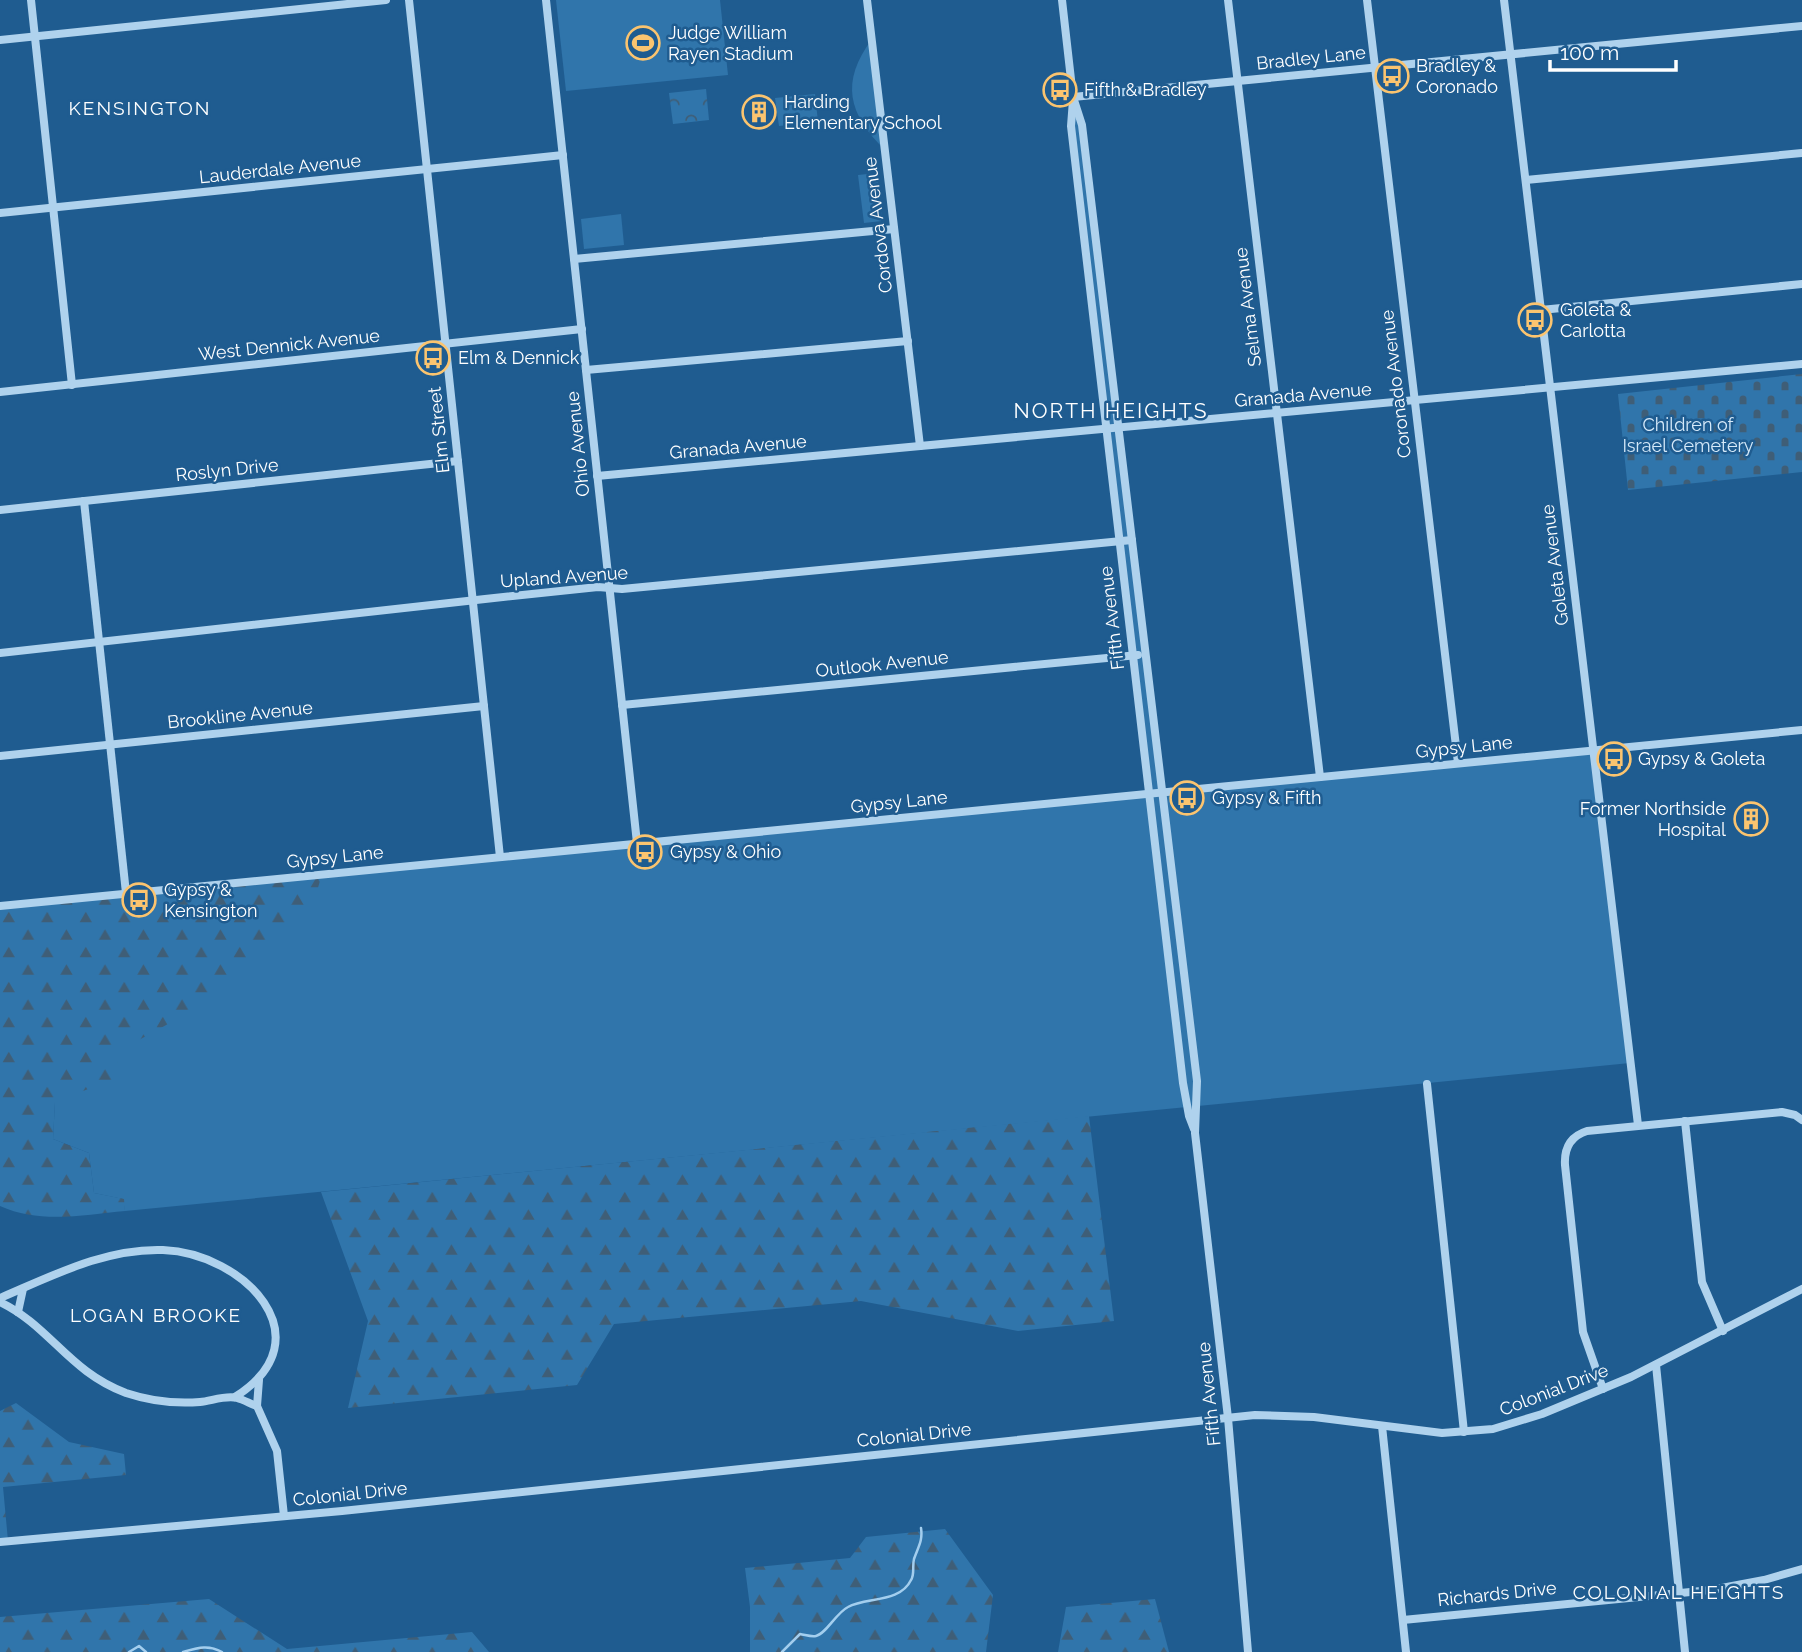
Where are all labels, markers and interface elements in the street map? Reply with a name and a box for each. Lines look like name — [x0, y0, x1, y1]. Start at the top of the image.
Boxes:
place label: Judge William Rayen Stadium — [668, 22, 793, 64]
sports icon: Judge William Rayen Stadium — [624, 24, 662, 62]
scale bar — [1550, 28, 1676, 72]
text: 100 m — [1560, 40, 1619, 65]
street label: Bradley Lane — [1255, 41, 1367, 74]
place label: Bradley & Coronado — [1416, 55, 1498, 97]
bus stop icon: Bradley & Coronado — [1373, 57, 1411, 95]
bus stop icon: Fifth & Bradley — [1041, 71, 1079, 109]
place label: Fifth & Bradley — [1084, 79, 1207, 100]
place label: Harding Elementary School — [784, 91, 942, 133]
building icon: Harding Elementary School — [740, 93, 778, 131]
district label: KENSINGTON — [69, 97, 211, 119]
street label: Lauderdale Avenue — [198, 150, 362, 187]
street label: Cordova Avenue — [859, 155, 896, 294]
street label: Selma Avenue — [1230, 246, 1265, 368]
place label: Goleta & Carlotta — [1560, 299, 1631, 341]
bus stop icon: Goleta & Carlotta — [1516, 301, 1554, 339]
street label: Coronado Avenue — [1376, 308, 1415, 459]
street label: West Dennick Avenue — [197, 324, 381, 364]
bus stop icon: Elm & Dennick — [414, 339, 452, 377]
place label: Elm & Dennick — [458, 347, 580, 368]
street label: Granada Avenue — [1234, 378, 1373, 411]
street label: Elm Street — [424, 386, 453, 474]
street label: Ohio Avenue — [561, 390, 593, 498]
district label: NORTH HEIGHTS — [1014, 398, 1208, 423]
park label: Children of Israel Cemetery — [1622, 414, 1754, 456]
street label: Granada Avenue — [669, 430, 808, 463]
street label: Roslyn Drive — [175, 454, 280, 485]
street label: Goleta Avenue — [1537, 503, 1572, 627]
street label: Upland Avenue — [499, 562, 629, 591]
street label: Fifth Avenue — [1095, 565, 1128, 671]
street label: Outlook Avenue — [815, 646, 950, 681]
street label: Brookline Avenue — [166, 696, 314, 733]
street label: Gypsy Lane — [1414, 731, 1514, 762]
bus stop icon: Gypsy & Goleta — [1595, 740, 1633, 778]
place label: Gypsy & Goleta — [1638, 748, 1765, 769]
bus stop icon: Gypsy & Fifth — [1168, 779, 1206, 817]
street label: Gypsy Lane — [849, 786, 949, 817]
place label: Gypsy & Fifth — [1212, 787, 1322, 808]
place label: Former Northside Hospital — [1580, 798, 1726, 840]
building icon: Former Northside Hospital — [1732, 800, 1770, 838]
bus stop icon: Gypsy & Ohio — [626, 833, 664, 871]
street label: Gypsy Lane — [285, 841, 385, 872]
place label: Gypsy & Ohio — [670, 841, 781, 862]
place label: Gypsy & Kensington — [164, 879, 257, 921]
bus stop icon: Gypsy & Kensington — [120, 881, 158, 919]
district label: LOGAN BROOKE — [70, 1304, 242, 1326]
street label: Fifth Avenue — [1193, 1341, 1224, 1447]
street label: Colonial Drive — [1496, 1359, 1612, 1420]
street label: Colonial Drive — [856, 1418, 973, 1451]
street label: Colonial Drive — [292, 1477, 409, 1510]
street label: Richards Drive — [1437, 1577, 1558, 1610]
district label: COLONIAL HEIGHTS — [1573, 1581, 1785, 1603]

